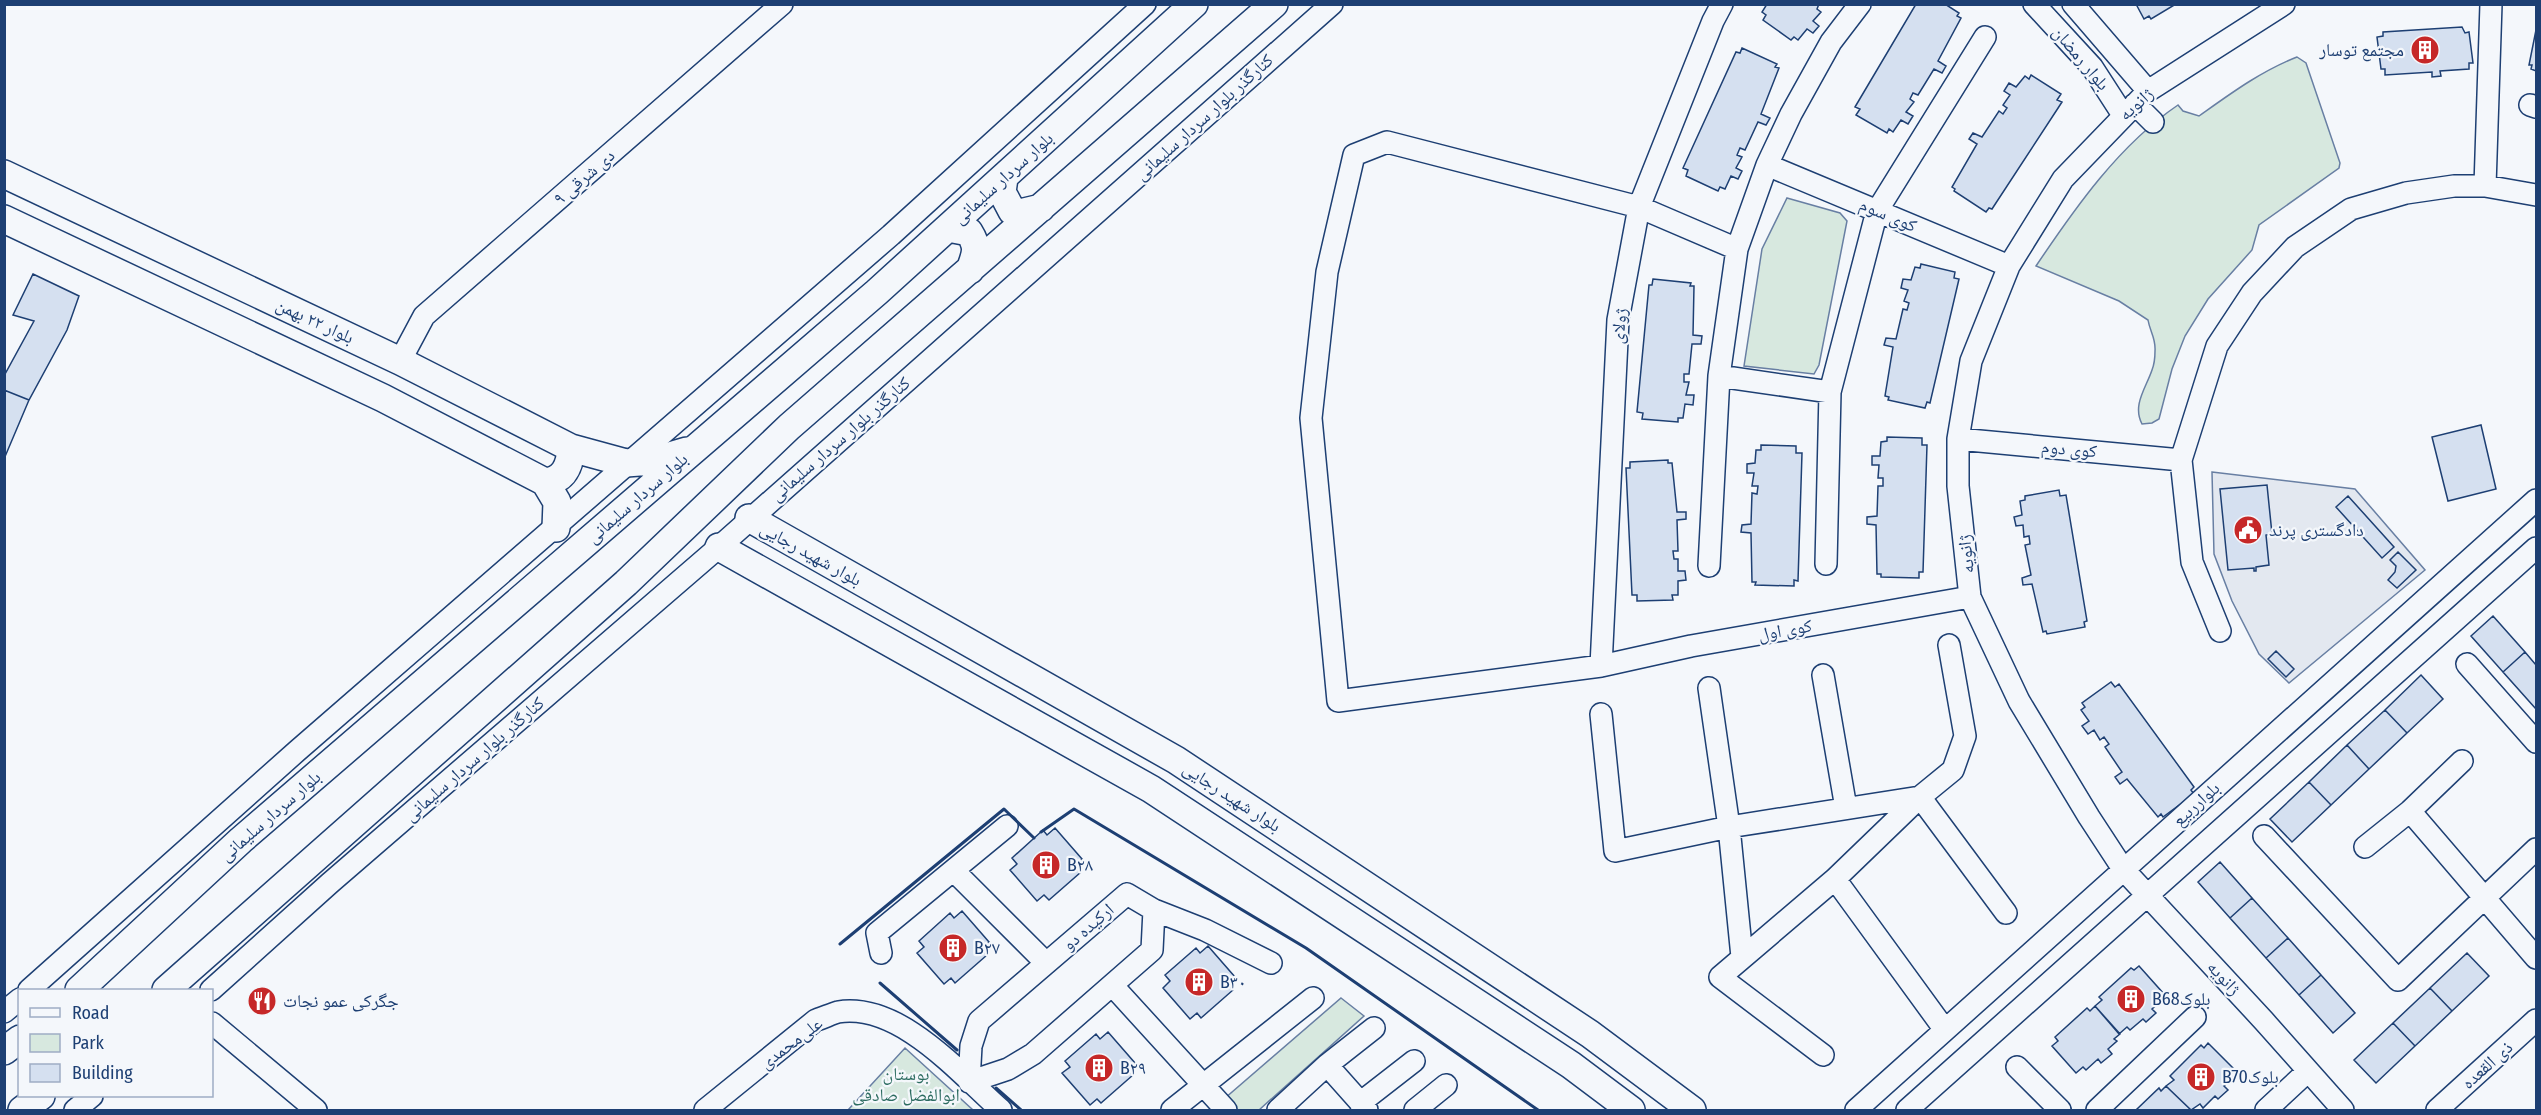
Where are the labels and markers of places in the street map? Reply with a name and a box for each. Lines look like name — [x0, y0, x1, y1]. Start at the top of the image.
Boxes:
building icon: مجتمع توسار — [2409, 34, 2441, 66]
place label: مجتمع توسار — [2318, 39, 2404, 62]
public building icon: دادگستری پرند — [2232, 514, 2264, 546]
place label: دادگستری پرند — [2269, 519, 2364, 541]
building icon: B۲۸ — [1030, 849, 1062, 881]
place label: B۲۸ — [1067, 854, 1093, 876]
building icon: B۲۷ — [937, 932, 969, 964]
place label: B۲۷ — [974, 937, 1000, 959]
building icon: B۳۰ — [1183, 966, 1215, 998]
place label: B۳۰ — [1220, 971, 1246, 993]
building icon: B68بلوک — [2115, 983, 2147, 1015]
restaurant icon: جگرکی عمو نجات — [246, 985, 278, 1017]
place label: B68بلوک — [2152, 988, 2211, 1010]
place label: جگرکی عمو نجات — [283, 990, 399, 1012]
building icon: B۲۹ — [1083, 1052, 1115, 1084]
place label: B۲۹ — [1120, 1057, 1146, 1079]
building icon: B70بلوک — [2185, 1061, 2217, 1093]
place label: B70بلوک — [2222, 1066, 2279, 1088]

